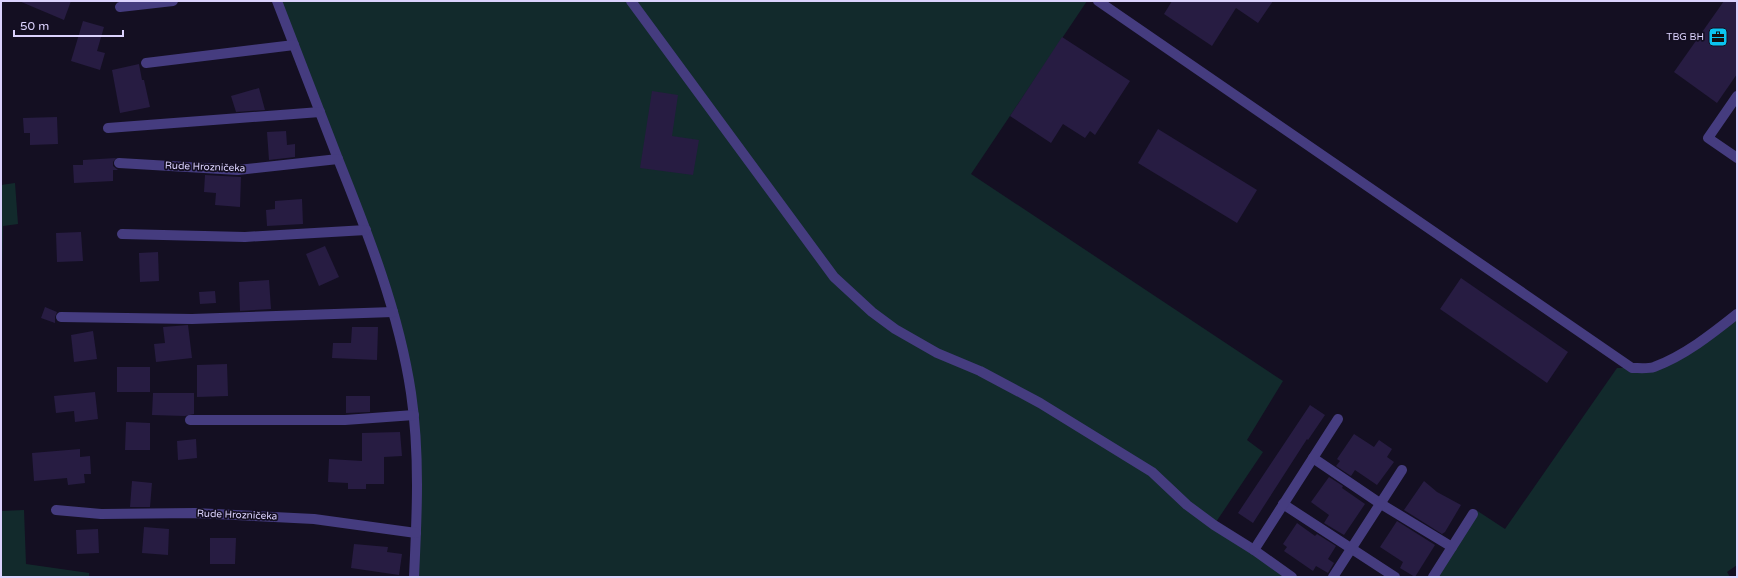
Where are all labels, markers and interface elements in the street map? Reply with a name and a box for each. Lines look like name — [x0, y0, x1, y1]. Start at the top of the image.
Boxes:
scale bar — [14, 12, 123, 38]
text: 50 m — [20, 19, 49, 33]
office icon: TBG BH — [1707, 26, 1729, 48]
place label: TBG BH — [1666, 31, 1704, 43]
street label: Rude Hrozničeka — [165, 160, 245, 174]
street label: Rude Hrozničeka — [197, 508, 277, 522]

